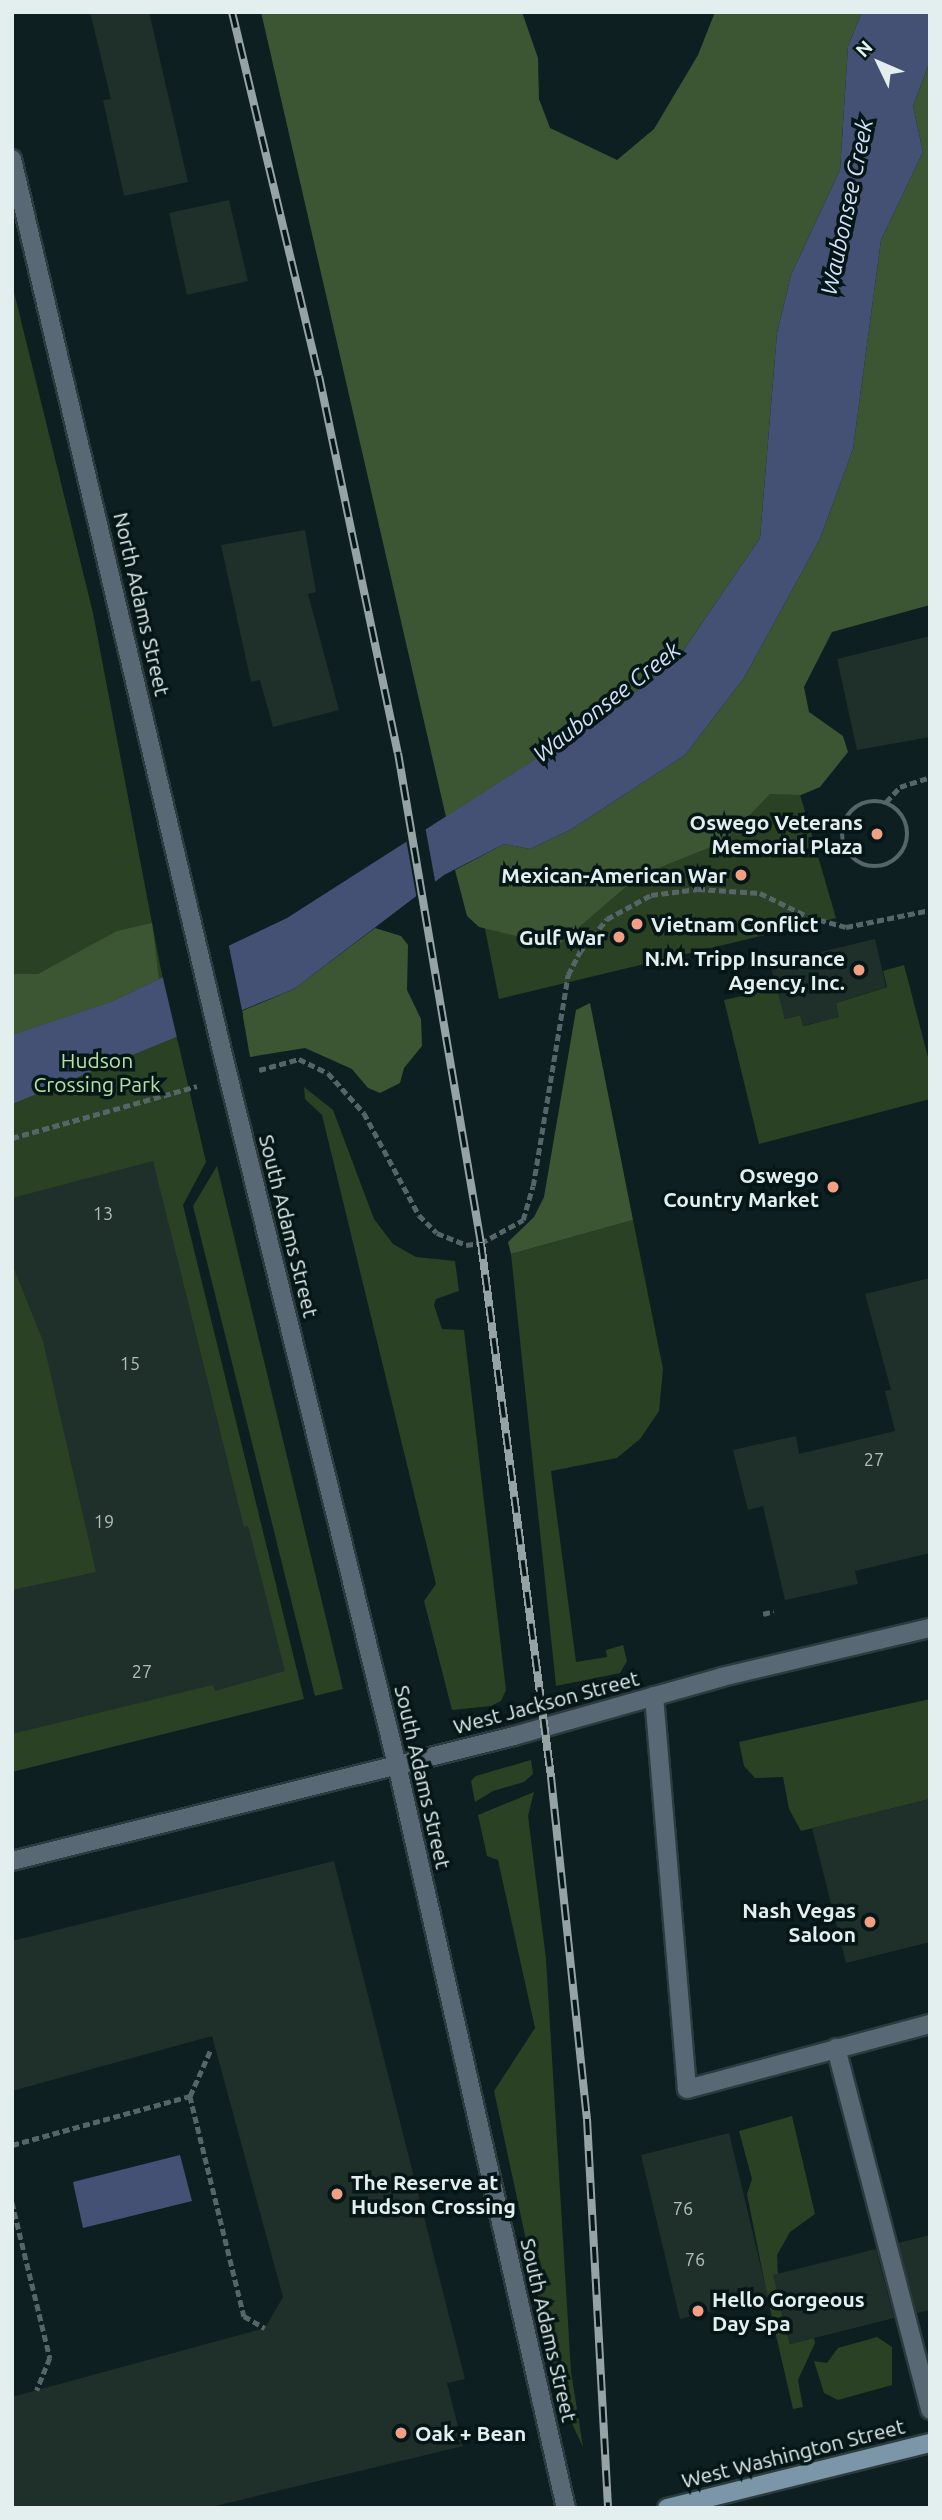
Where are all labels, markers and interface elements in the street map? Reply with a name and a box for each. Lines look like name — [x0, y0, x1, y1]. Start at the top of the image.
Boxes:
north arrow — [844, 28, 914, 98]
text: N — [851, 36, 877, 61]
water label: Waubonsee Creek — [815, 117, 879, 297]
street label: North Adams Street — [109, 510, 175, 698]
water label: Waubonsee Creek — [528, 636, 686, 768]
place label: Oswego Veterans Memorial Plaza — [690, 809, 863, 859]
marker: Oswego Veterans Memorial Plaza — [869, 826, 885, 842]
place label: Mexican-American War — [501, 862, 727, 888]
marker: Mexican-American War — [733, 867, 749, 883]
place label: Vietnam Conflict — [651, 911, 818, 937]
marker: Vietnam Conflict — [629, 916, 645, 932]
place label: Gulf War — [519, 924, 605, 950]
marker: Gulf War — [611, 929, 627, 945]
place label: N.M. Tripp Insurance Agency, Inc. — [644, 945, 845, 995]
marker: N.M. Tripp Insurance Agency, Inc. — [851, 962, 867, 978]
park label: Hudson Crossing Park — [33, 1047, 161, 1097]
street label: South Adams Street — [254, 1132, 324, 1320]
place label: Oswego Country Market — [663, 1162, 819, 1212]
marker: Oswego Country Market — [825, 1179, 841, 1195]
house number: 13 — [93, 1202, 113, 1224]
house number: 15 — [120, 1352, 140, 1374]
house number: 27 — [864, 1448, 884, 1470]
house number: 19 — [94, 1510, 114, 1532]
house number: 27 — [132, 1660, 152, 1682]
street label: West Jackson Street — [450, 1665, 642, 1739]
street label: South Adams Street — [390, 1683, 456, 1871]
place label: Nash Vegas Saloon — [742, 1897, 856, 1947]
marker: Nash Vegas Saloon — [862, 1914, 878, 1930]
place label: The Reserve at Hudson Crossing — [351, 2169, 516, 2219]
marker: The Reserve at Hudson Crossing — [329, 2186, 345, 2202]
house number: 76 — [673, 2197, 693, 2219]
street label: South Adams Street — [516, 2236, 582, 2424]
house number: 76 — [685, 2248, 705, 2270]
place label: Hello Gorgeous Day Spa — [712, 2286, 865, 2336]
marker: Hello Gorgeous Day Spa — [690, 2303, 706, 2319]
street label: West Washington Street — [679, 2413, 907, 2493]
place label: Oak + Bean — [415, 2420, 526, 2446]
marker: Oak + Bean — [393, 2425, 409, 2441]

